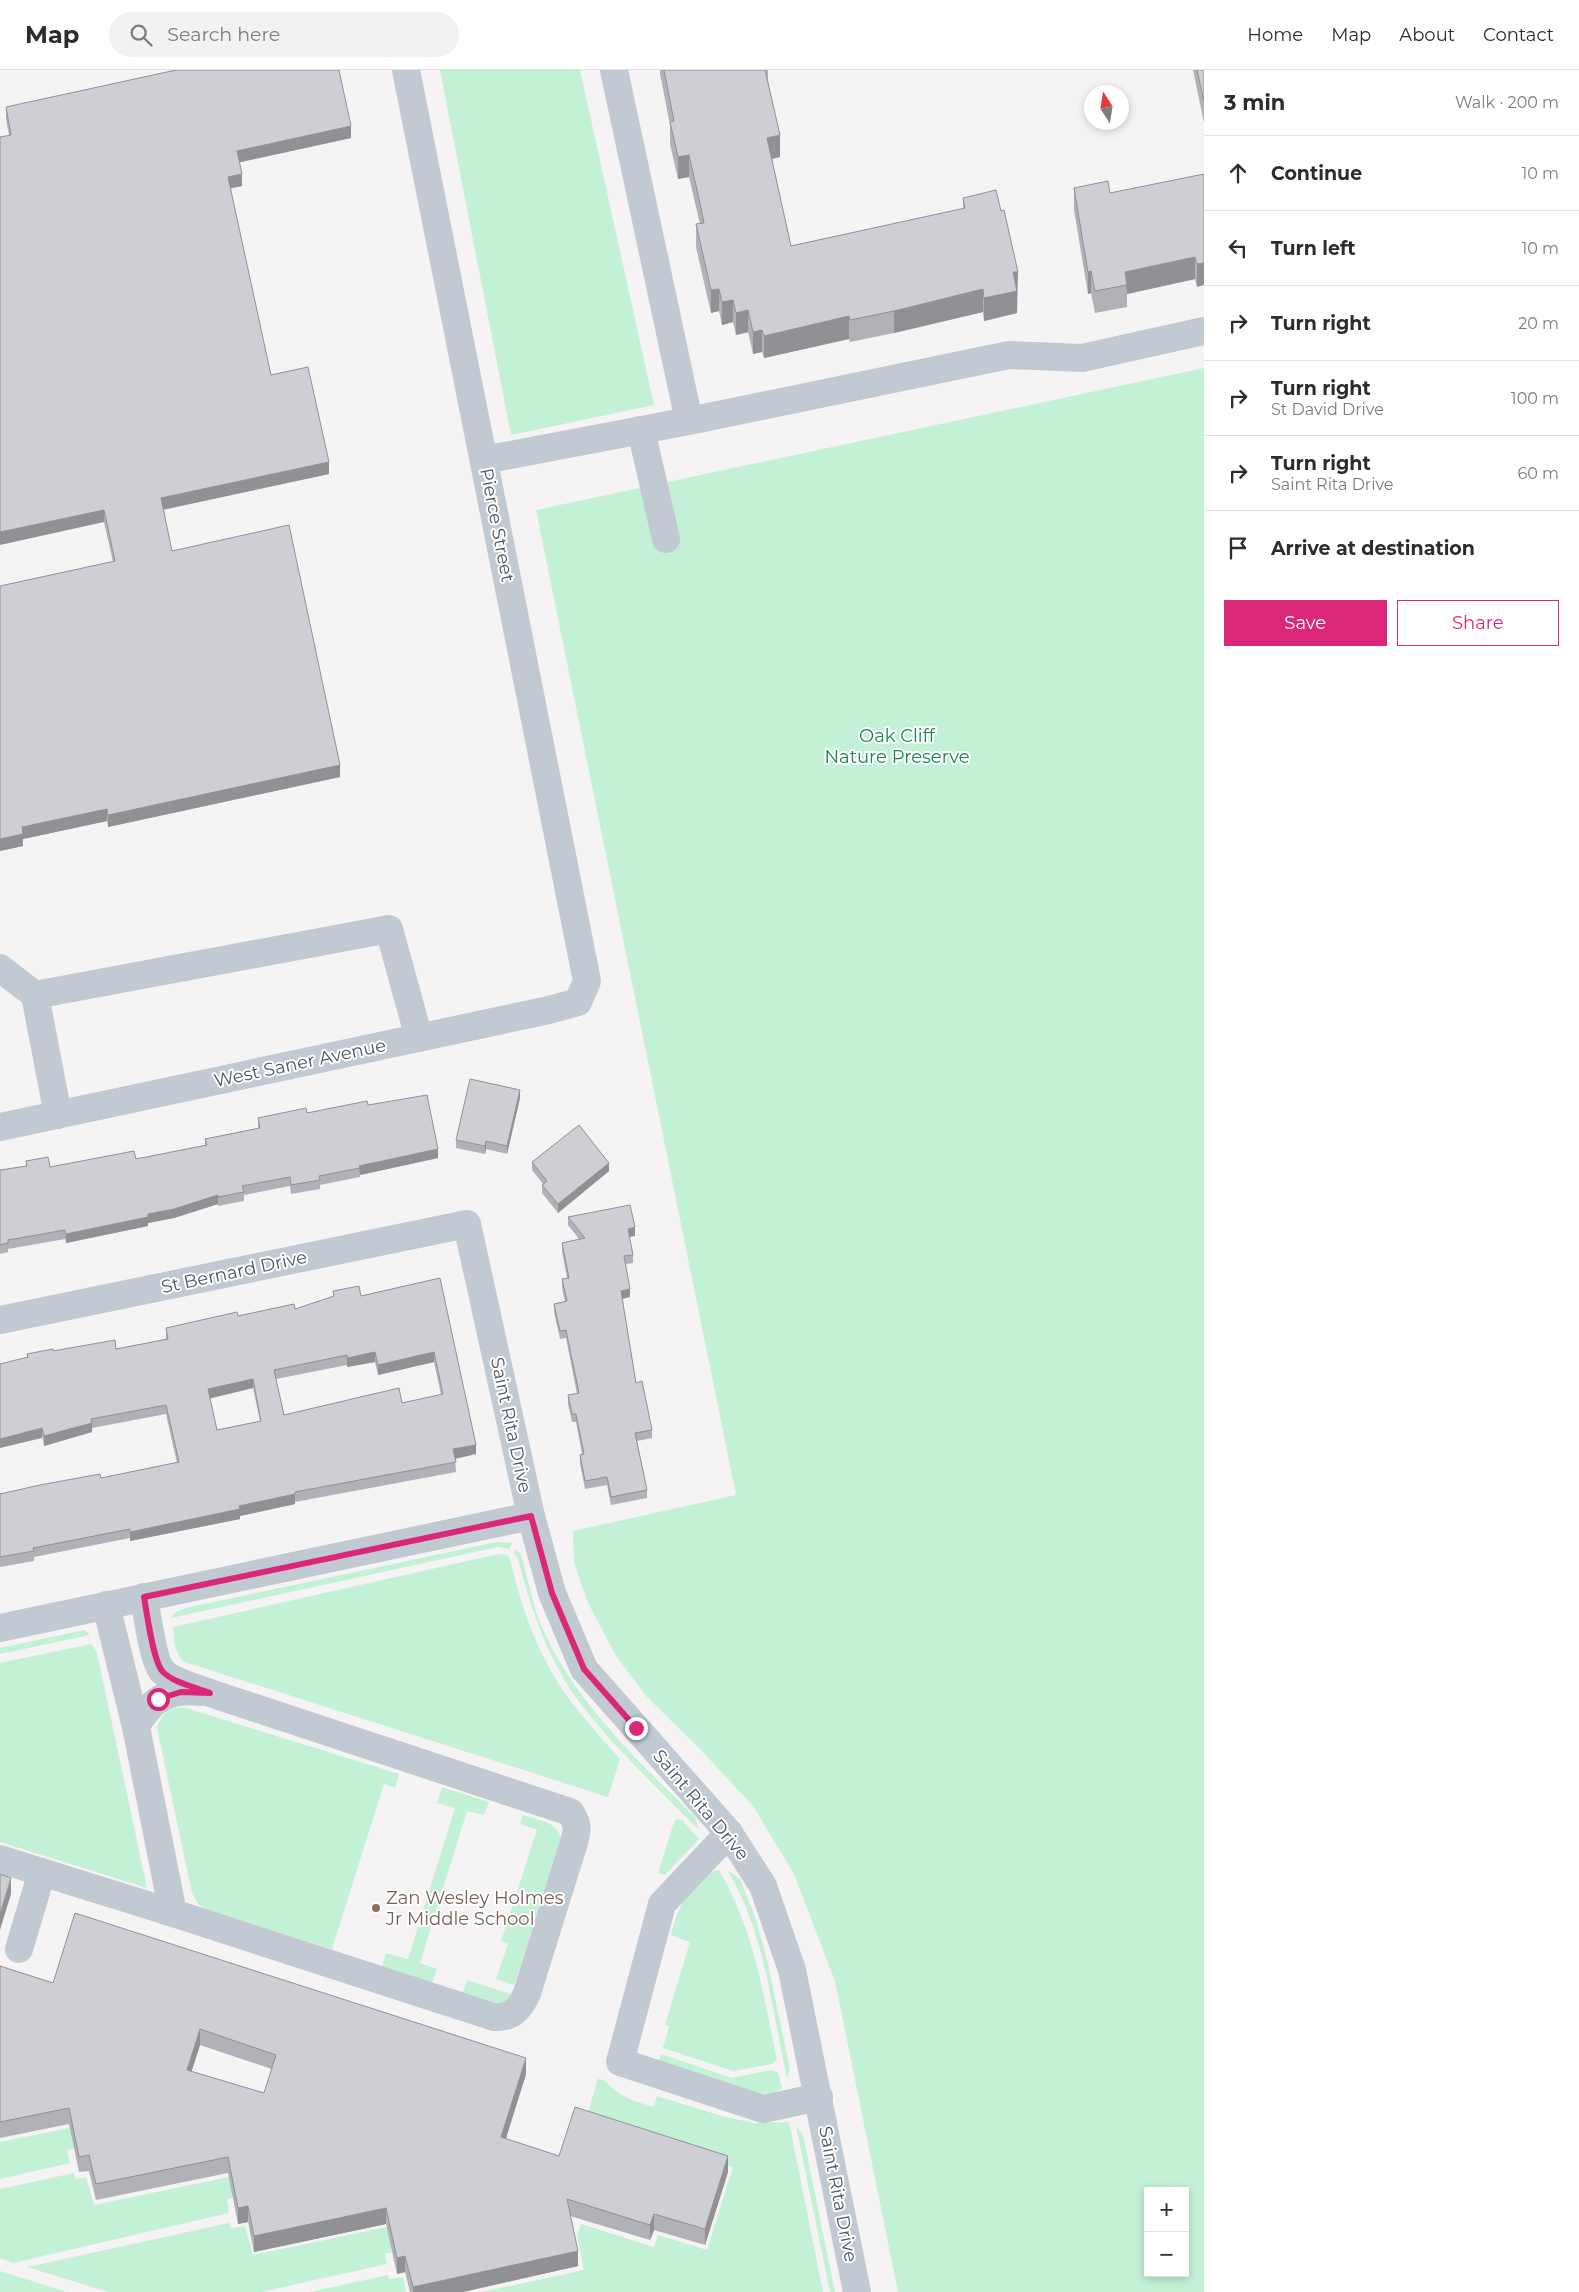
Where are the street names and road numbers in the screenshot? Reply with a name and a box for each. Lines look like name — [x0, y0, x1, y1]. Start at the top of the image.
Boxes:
street label: Pierce Street — [475, 466, 519, 584]
street label: West Saner Avenue — [212, 1034, 388, 1092]
street label: St Bernard Drive — [159, 1246, 309, 1298]
street label: Saint Rita Drive — [486, 1355, 536, 1495]
street label: Saint Rita Drive — [648, 1745, 754, 1865]
street label: Saint Rita Drive — [814, 2124, 862, 2264]

